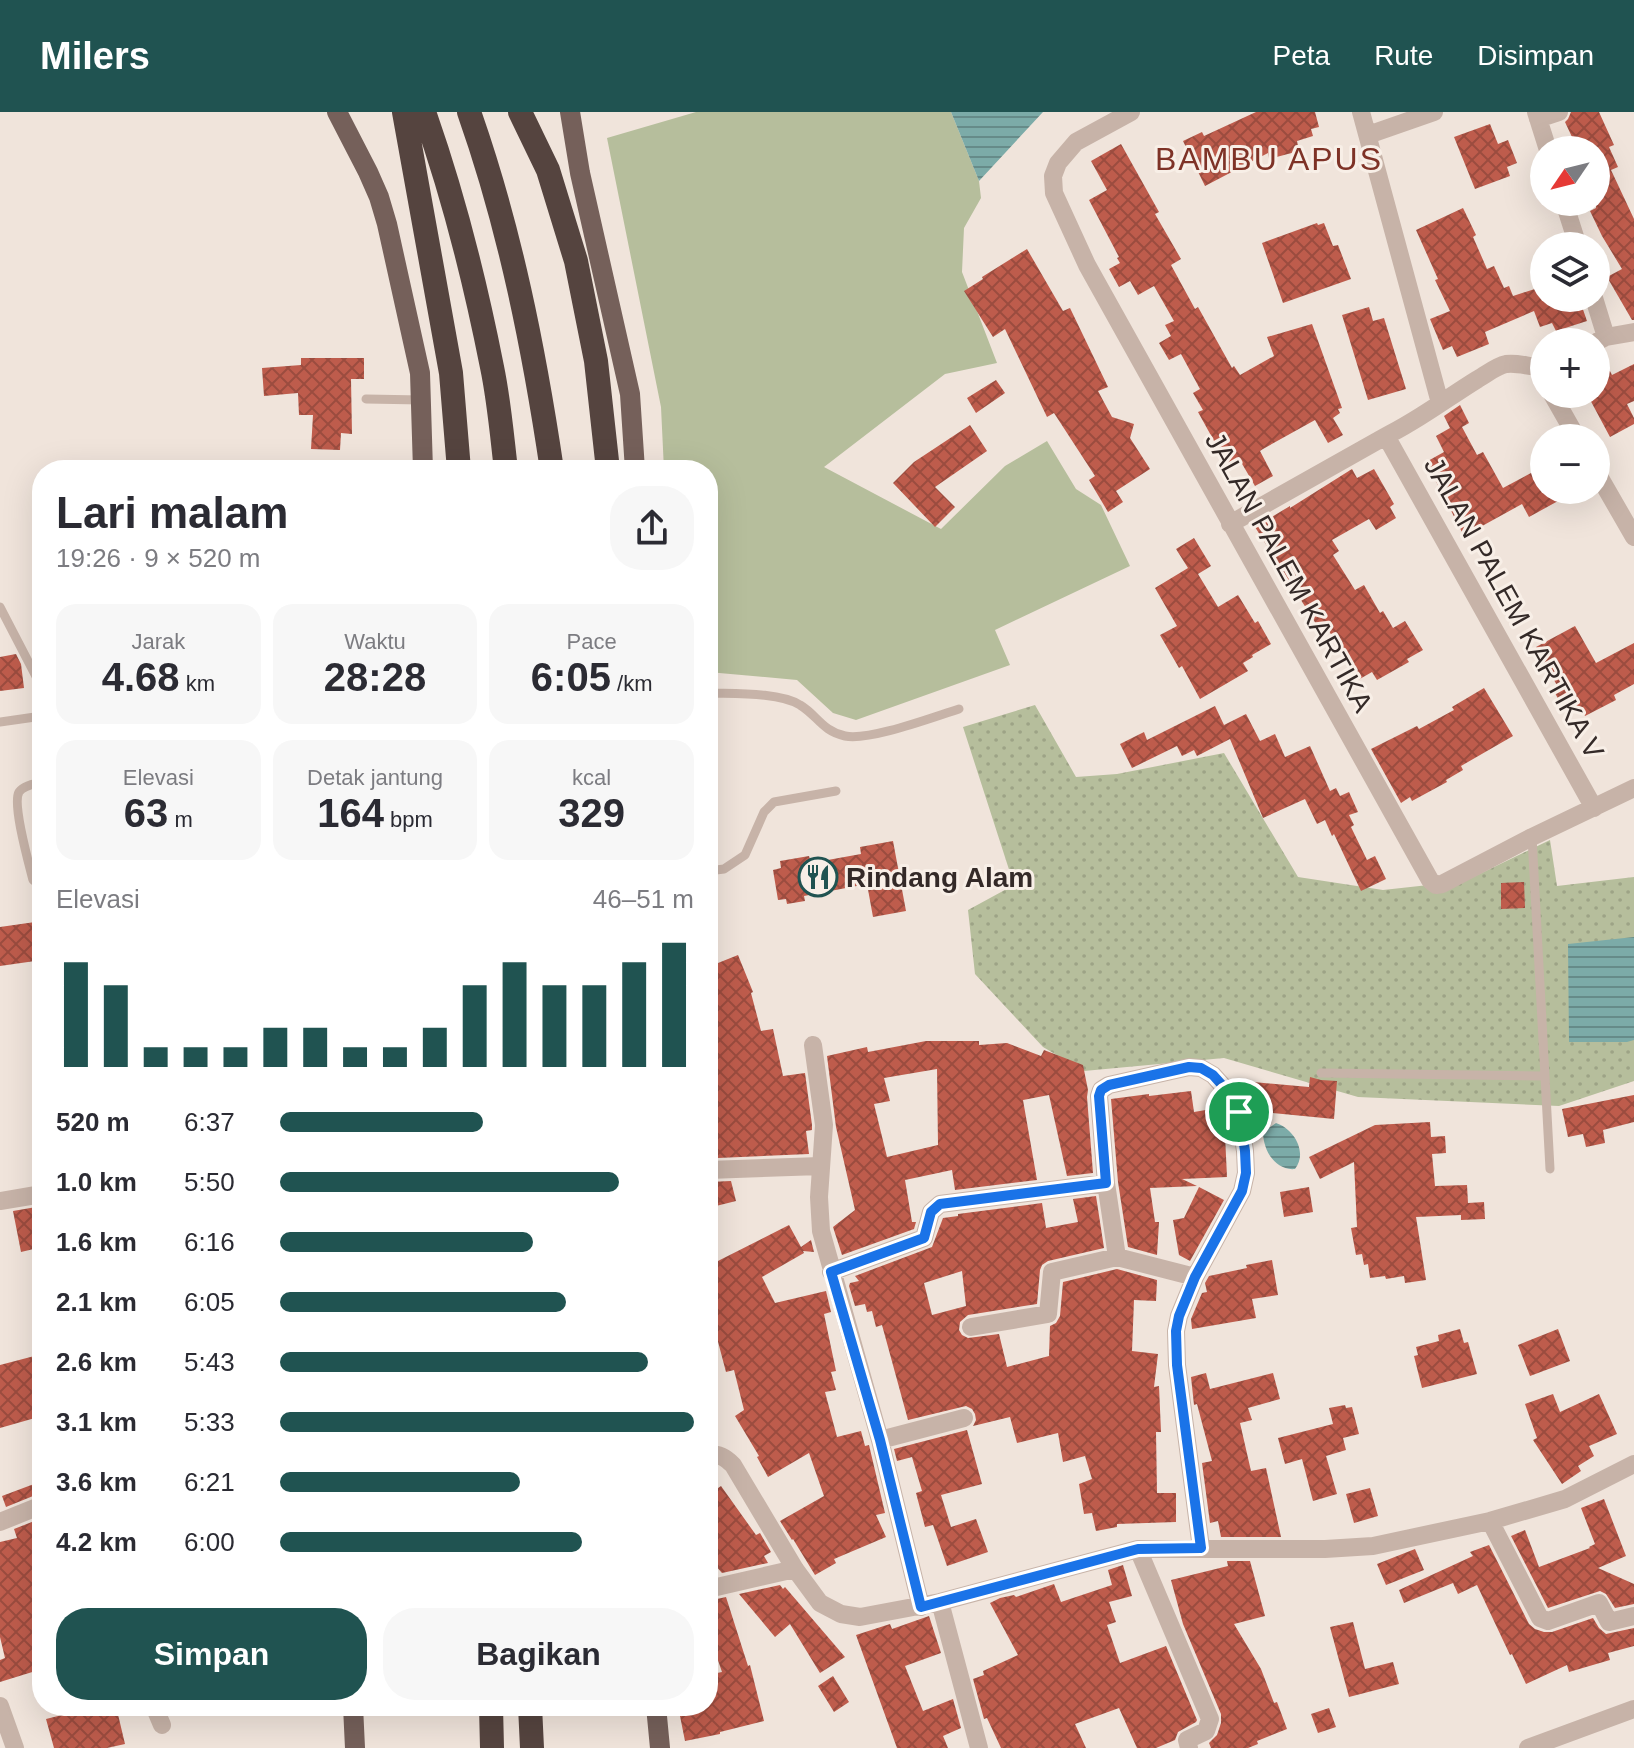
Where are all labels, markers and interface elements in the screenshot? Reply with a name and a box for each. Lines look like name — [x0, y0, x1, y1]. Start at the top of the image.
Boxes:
text: Milers — [40, 35, 150, 77]
text: Peta — [1273, 40, 1330, 71]
text: Rute — [1374, 40, 1433, 71]
text: Disimpan — [1477, 40, 1594, 71]
north arrow — [1530, 136, 1610, 216]
map controls — [1530, 136, 1610, 504]
district label: BAMBU APUS — [1155, 141, 1383, 177]
button: layers — [1530, 232, 1610, 312]
button: + — [1530, 328, 1610, 408]
button: − — [1530, 424, 1610, 504]
street label: JALAN PALEM KARTIKA — [1199, 427, 1379, 717]
street label: JALAN PALEM KARTIKA V — [1418, 452, 1610, 764]
button: share — [610, 486, 694, 570]
text: Lari malam — [56, 488, 288, 537]
text: 19:26 · 9 × 520 m — [56, 543, 261, 573]
text: Jarak — [131, 629, 185, 654]
text: Waktu — [344, 629, 406, 654]
text: Pace — [567, 629, 617, 654]
text: 4.68 — [102, 655, 180, 699]
text: 28:28 — [324, 655, 426, 699]
text: 6:05 — [531, 655, 611, 699]
text: km — [180, 671, 215, 696]
text: /km — [611, 671, 652, 696]
text: Elevasi — [123, 765, 194, 790]
text: Detak jantung — [307, 765, 443, 790]
text: kcal — [572, 765, 611, 790]
text: 63 — [124, 791, 168, 835]
text: 164 — [317, 791, 384, 835]
text: 329 — [558, 791, 625, 835]
text: m — [168, 807, 193, 832]
text: bpm — [384, 807, 433, 832]
restaurant icon: Rindang Alam — [797, 856, 839, 898]
place label: Rindang Alam — [846, 862, 1033, 893]
text: Elevasi — [56, 884, 140, 914]
text: 46–51 m — [593, 884, 694, 914]
pin — [1205, 1078, 1273, 1146]
icon: arrive — [1217, 1090, 1261, 1134]
text: 520 m — [56, 1107, 130, 1137]
text: 6:37 — [184, 1107, 235, 1137]
text: 1.0 km — [56, 1167, 137, 1197]
text: 5:50 — [184, 1167, 235, 1197]
text: 1.6 km — [56, 1227, 137, 1257]
text: 6:16 — [184, 1227, 235, 1257]
text: 2.1 km — [56, 1287, 137, 1317]
text: 6:05 — [184, 1287, 235, 1317]
text: 2.6 km — [56, 1347, 137, 1377]
text: 5:43 — [184, 1347, 235, 1377]
text: 3.1 km — [56, 1407, 137, 1437]
text: 5:33 — [184, 1407, 235, 1437]
text: 3.6 km — [56, 1467, 137, 1497]
text: 6:21 — [184, 1467, 235, 1497]
text: 4.2 km — [56, 1527, 137, 1557]
text: 6:00 — [184, 1527, 235, 1557]
button: Simpan — [56, 1608, 367, 1700]
button: Bagikan — [383, 1608, 694, 1700]

